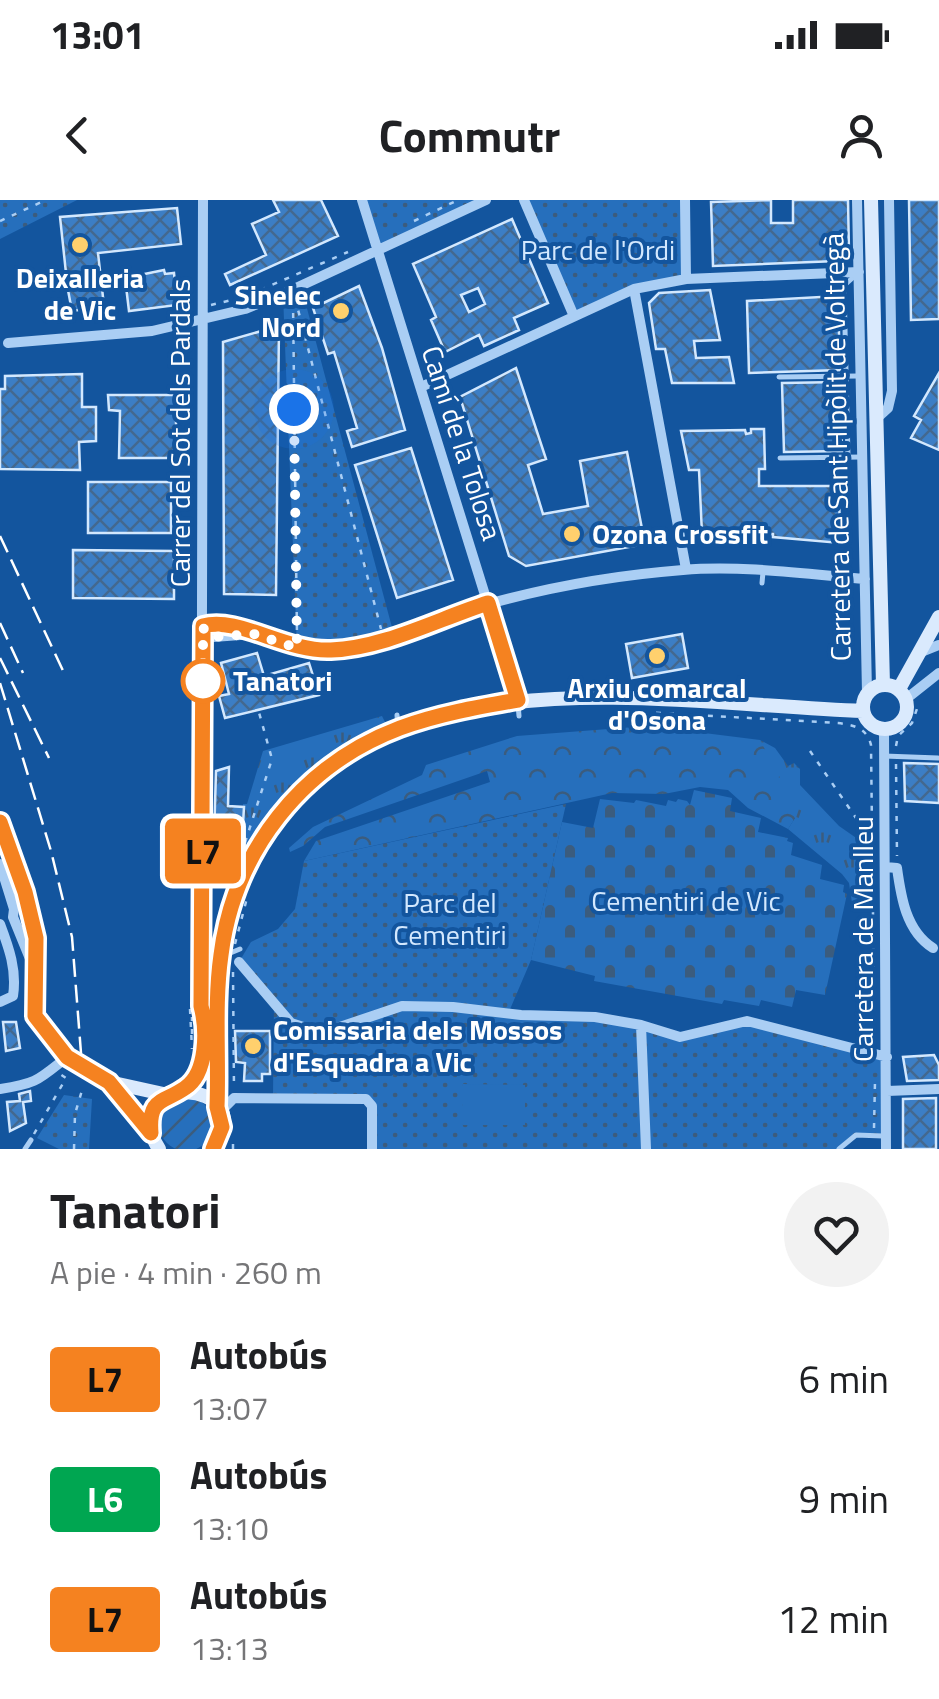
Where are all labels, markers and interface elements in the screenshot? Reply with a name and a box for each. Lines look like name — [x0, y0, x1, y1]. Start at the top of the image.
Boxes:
text: 13:01 — [50, 6, 145, 64]
text: Commutr — [379, 101, 560, 169]
icon: back — [50, 108, 105, 163]
icon: person — [834, 108, 889, 163]
park label: Parc de l'Ordi — [521, 228, 675, 271]
street label: Carretera de Sant Hipòlit de Voltregà — [811, 233, 862, 661]
marker: Deixalleria de Vic — [69, 234, 91, 256]
place label: Deixalleria de Vic — [16, 256, 144, 331]
place label: Sinelec Nord — [234, 273, 321, 348]
street label: Carrer del Sot dels Pardals — [158, 279, 201, 587]
marker: Sinelec Nord — [330, 300, 352, 322]
street label: Camí de la Tolosa — [411, 340, 514, 546]
your location — [269, 384, 319, 434]
place label: Ozona Crossfit — [592, 512, 768, 555]
marker: Ozona Crossfit — [561, 523, 583, 545]
marker: Arxiu comarcal d'Osona — [646, 645, 668, 667]
place label: Tanatori — [233, 659, 333, 702]
marker: Tanatori — [182, 660, 224, 702]
place label: Arxiu comarcal d'Osona — [567, 666, 747, 741]
street label: Carretera de Manlleu — [841, 816, 884, 1062]
line badge: L7 — [158, 818, 248, 884]
text: L7 — [185, 824, 221, 878]
park label: Cementiri de Vic — [591, 879, 781, 922]
park label: Parc del Cementiri — [393, 881, 507, 956]
place label: Comissaria dels Mossos d'Esquadra a Vic — [273, 1008, 562, 1083]
marker: Comissaria dels Mossos d'Esquadra a Vic — [242, 1035, 264, 1057]
text: Tanatori — [50, 1174, 221, 1247]
button: heart — [784, 1182, 889, 1287]
text: A pie · 4 min · 260 m — [50, 1248, 322, 1296]
text: Autobús — [190, 1326, 328, 1384]
text: 6 min — [799, 1350, 889, 1408]
text: L7 — [87, 1352, 123, 1406]
text: 13:07 — [190, 1384, 269, 1432]
text: Autobús — [190, 1446, 328, 1504]
text: 9 min — [799, 1470, 889, 1528]
text: L6 — [87, 1472, 123, 1526]
text: 13:10 — [190, 1504, 269, 1552]
text: Autobús — [190, 1566, 328, 1624]
text: 12 min — [778, 1590, 889, 1648]
text: L7 — [87, 1592, 123, 1646]
text: 13:13 — [190, 1624, 269, 1672]

